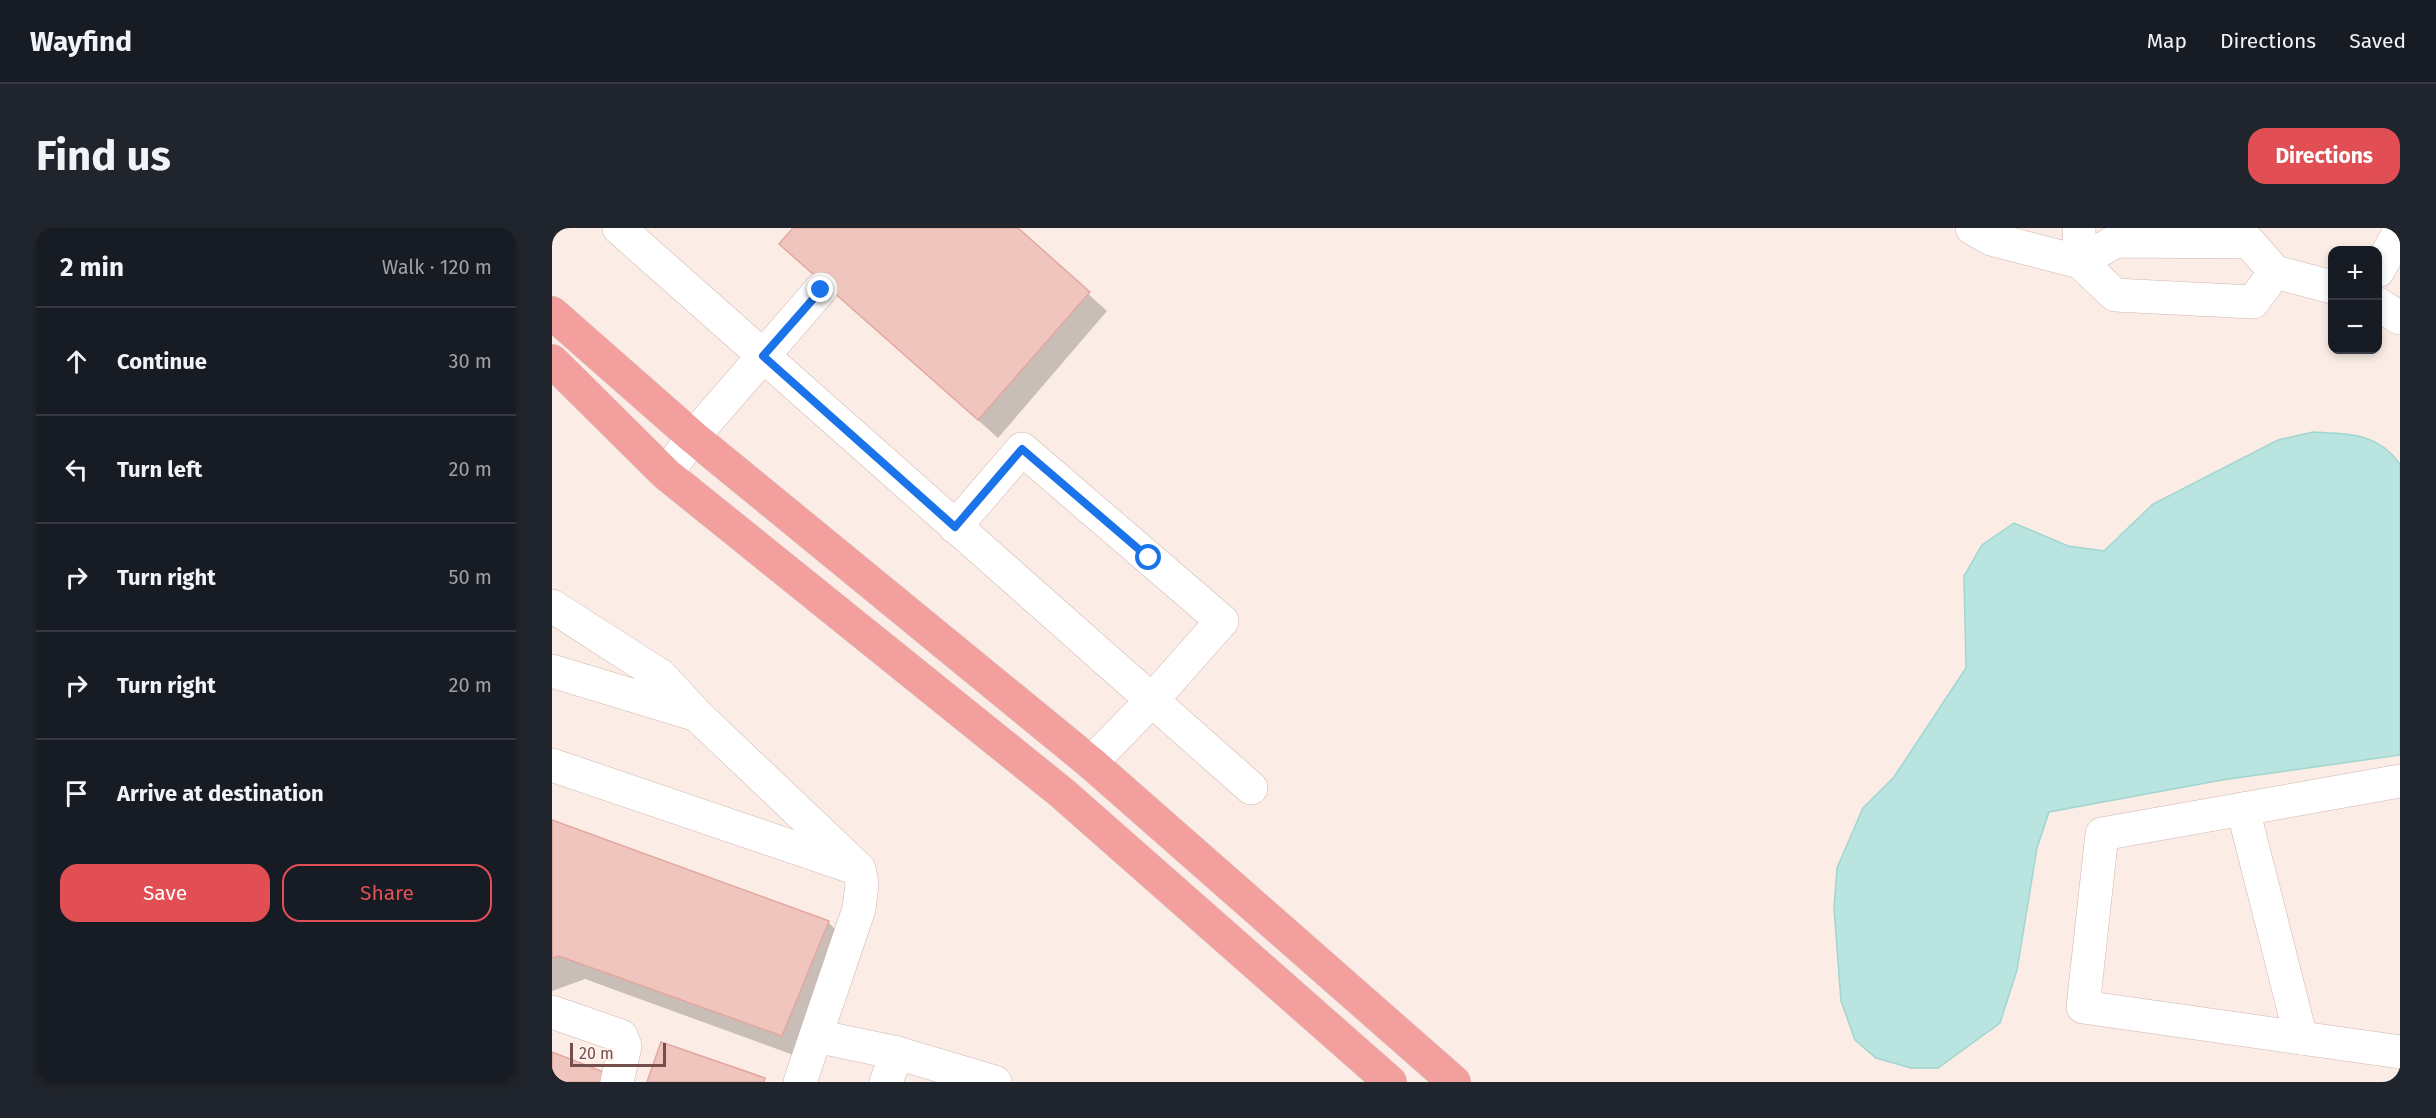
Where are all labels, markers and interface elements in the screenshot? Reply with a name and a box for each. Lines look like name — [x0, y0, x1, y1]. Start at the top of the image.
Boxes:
text: Wayfind — [30, 25, 132, 58]
text: Map — [2147, 28, 2187, 54]
text: Directions — [2220, 28, 2316, 54]
text: Saved — [2349, 28, 2406, 54]
button: Directions — [2248, 128, 2400, 184]
text: Find us — [36, 131, 171, 181]
map controls — [2328, 246, 2382, 354]
button: + — [2328, 246, 2382, 300]
text: 2 min — [60, 252, 124, 283]
text: Walk · 120 m — [382, 255, 492, 279]
route end — [807, 276, 833, 302]
button: − — [2328, 300, 2382, 354]
icon: ahead — [60, 345, 93, 378]
text: Continue — [117, 348, 207, 375]
text: 30 m — [448, 349, 492, 373]
icon: left — [60, 453, 93, 486]
text: Turn left — [117, 456, 202, 483]
text: 20 m — [449, 457, 492, 481]
route start — [1135, 544, 1161, 570]
icon: right — [60, 561, 93, 594]
text: Turn right — [117, 564, 216, 591]
text: 50 m — [448, 565, 492, 589]
icon: right — [60, 669, 93, 702]
text: Turn right — [117, 672, 216, 699]
text: 20 m — [449, 673, 492, 697]
icon: arrive — [60, 777, 93, 810]
text: Arrive at destination — [117, 780, 324, 807]
button: Save — [60, 864, 270, 922]
button: Share — [282, 864, 492, 922]
scale bar — [570, 1040, 666, 1068]
text: 20 m — [579, 1044, 614, 1063]

